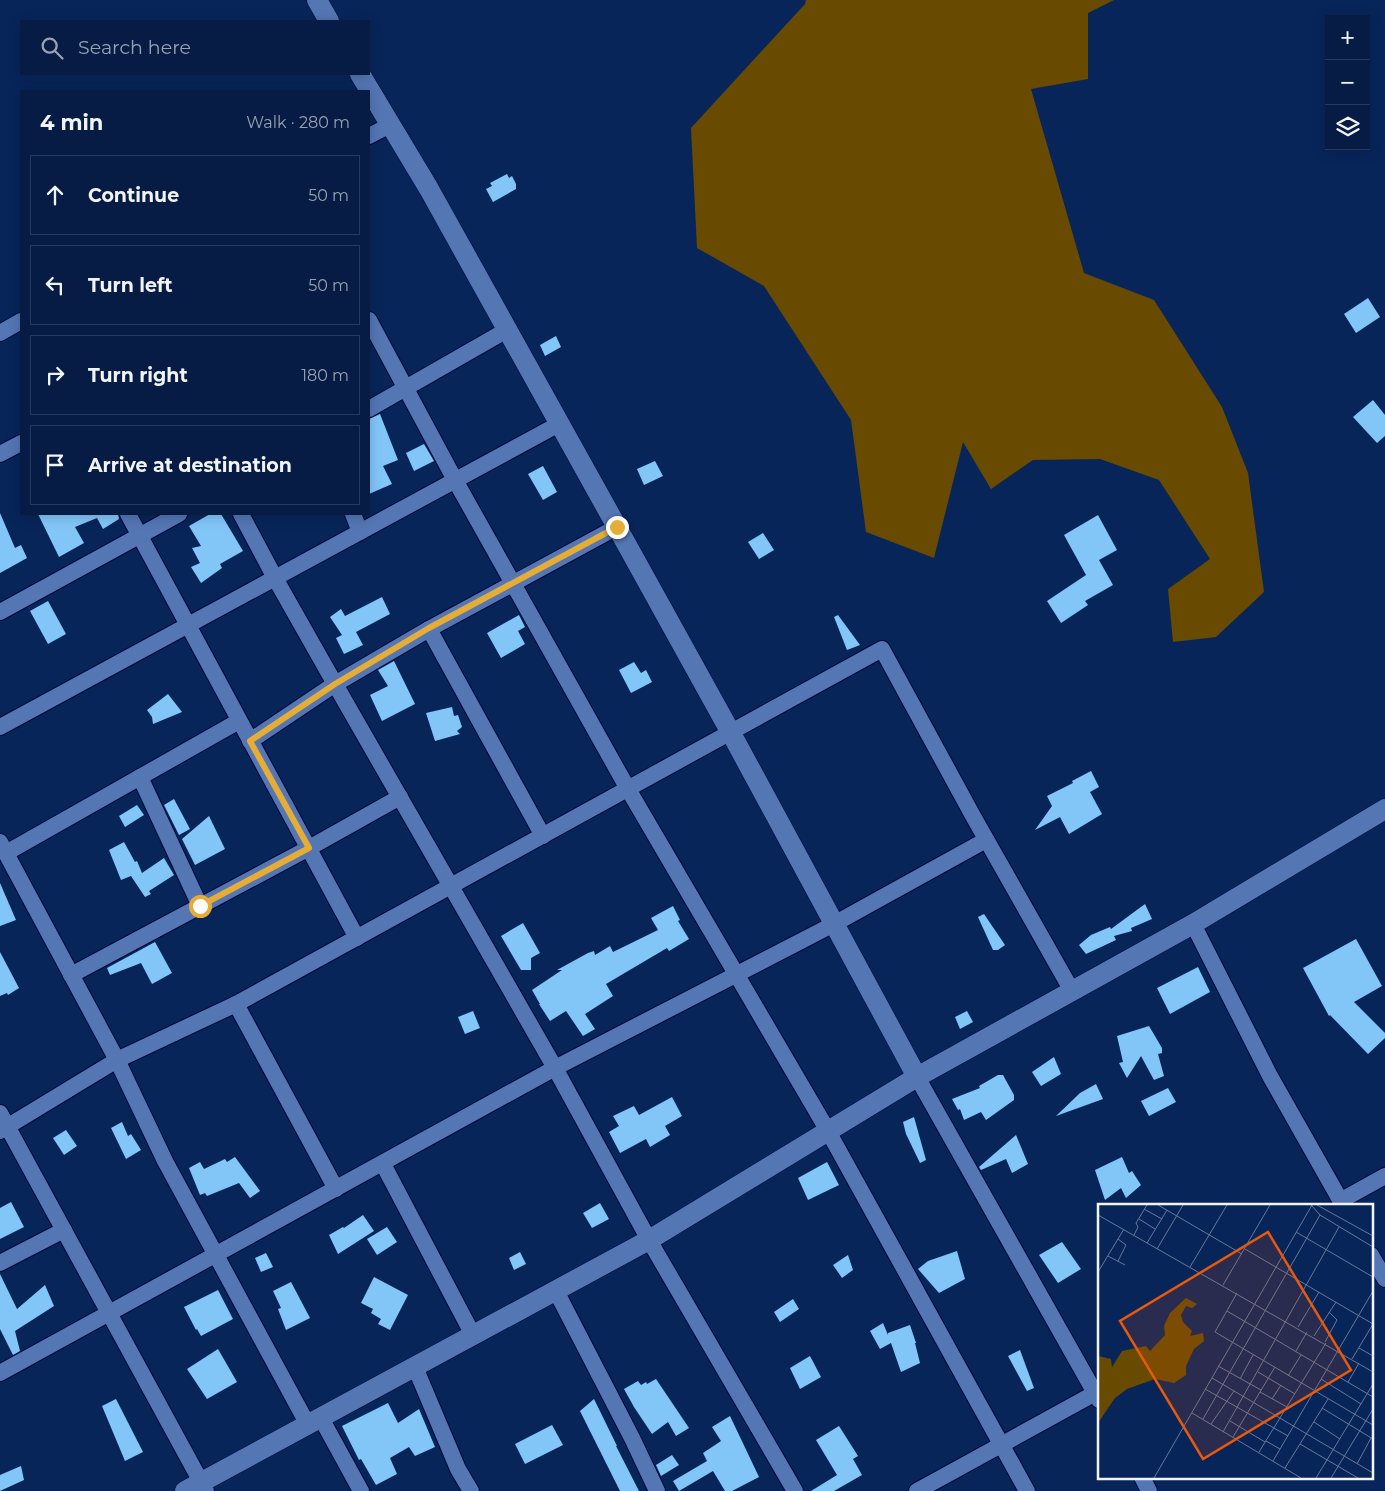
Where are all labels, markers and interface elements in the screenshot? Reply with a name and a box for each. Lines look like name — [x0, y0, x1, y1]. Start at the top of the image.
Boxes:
map controls — [1325, 15, 1370, 150]
button: + — [1325, 15, 1370, 60]
search box — [20, 20, 370, 75]
icon: search — [38, 34, 66, 62]
text: Search here — [78, 36, 191, 59]
button: − — [1325, 60, 1370, 105]
button: layers — [1325, 105, 1370, 150]
text: 4 min — [40, 110, 103, 135]
text: Walk · 280 m — [246, 113, 350, 132]
icon: ahead — [41, 181, 69, 209]
text: Continue — [88, 184, 179, 207]
text: 50 m — [308, 186, 349, 205]
icon: left — [41, 271, 69, 299]
text: Turn left — [88, 274, 173, 297]
text: 50 m — [308, 276, 349, 295]
icon: right — [41, 361, 69, 389]
text: Turn right — [88, 364, 188, 387]
text: 180 m — [301, 366, 349, 385]
icon: arrive — [41, 451, 69, 479]
text: Arrive at destination — [88, 454, 292, 477]
route end — [606, 516, 629, 539]
route start — [189, 895, 212, 918]
inset map — [1098, 1204, 1372, 1478]

